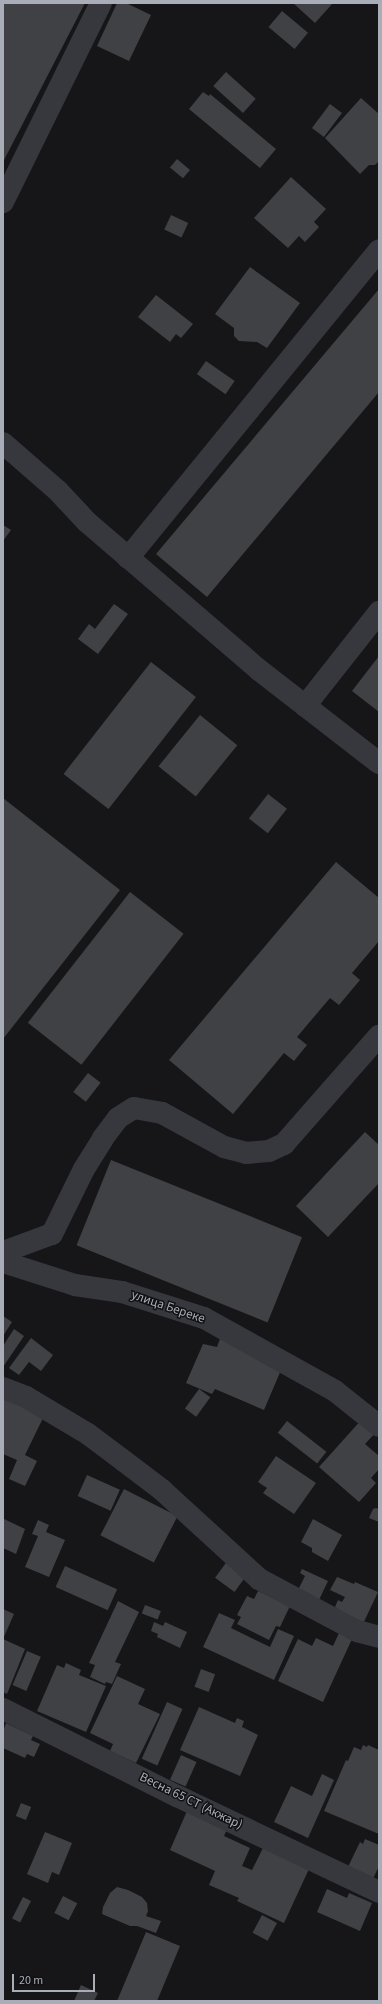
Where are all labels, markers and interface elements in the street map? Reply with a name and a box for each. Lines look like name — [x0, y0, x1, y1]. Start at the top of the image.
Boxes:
street label: улица Береке — [129, 1287, 207, 1327]
street label: Весна 65 СТ (Акжар) — [137, 1769, 245, 1833]
scale bar — [14, 1966, 97, 1992]
text: 20 m — [19, 1972, 43, 1989]

